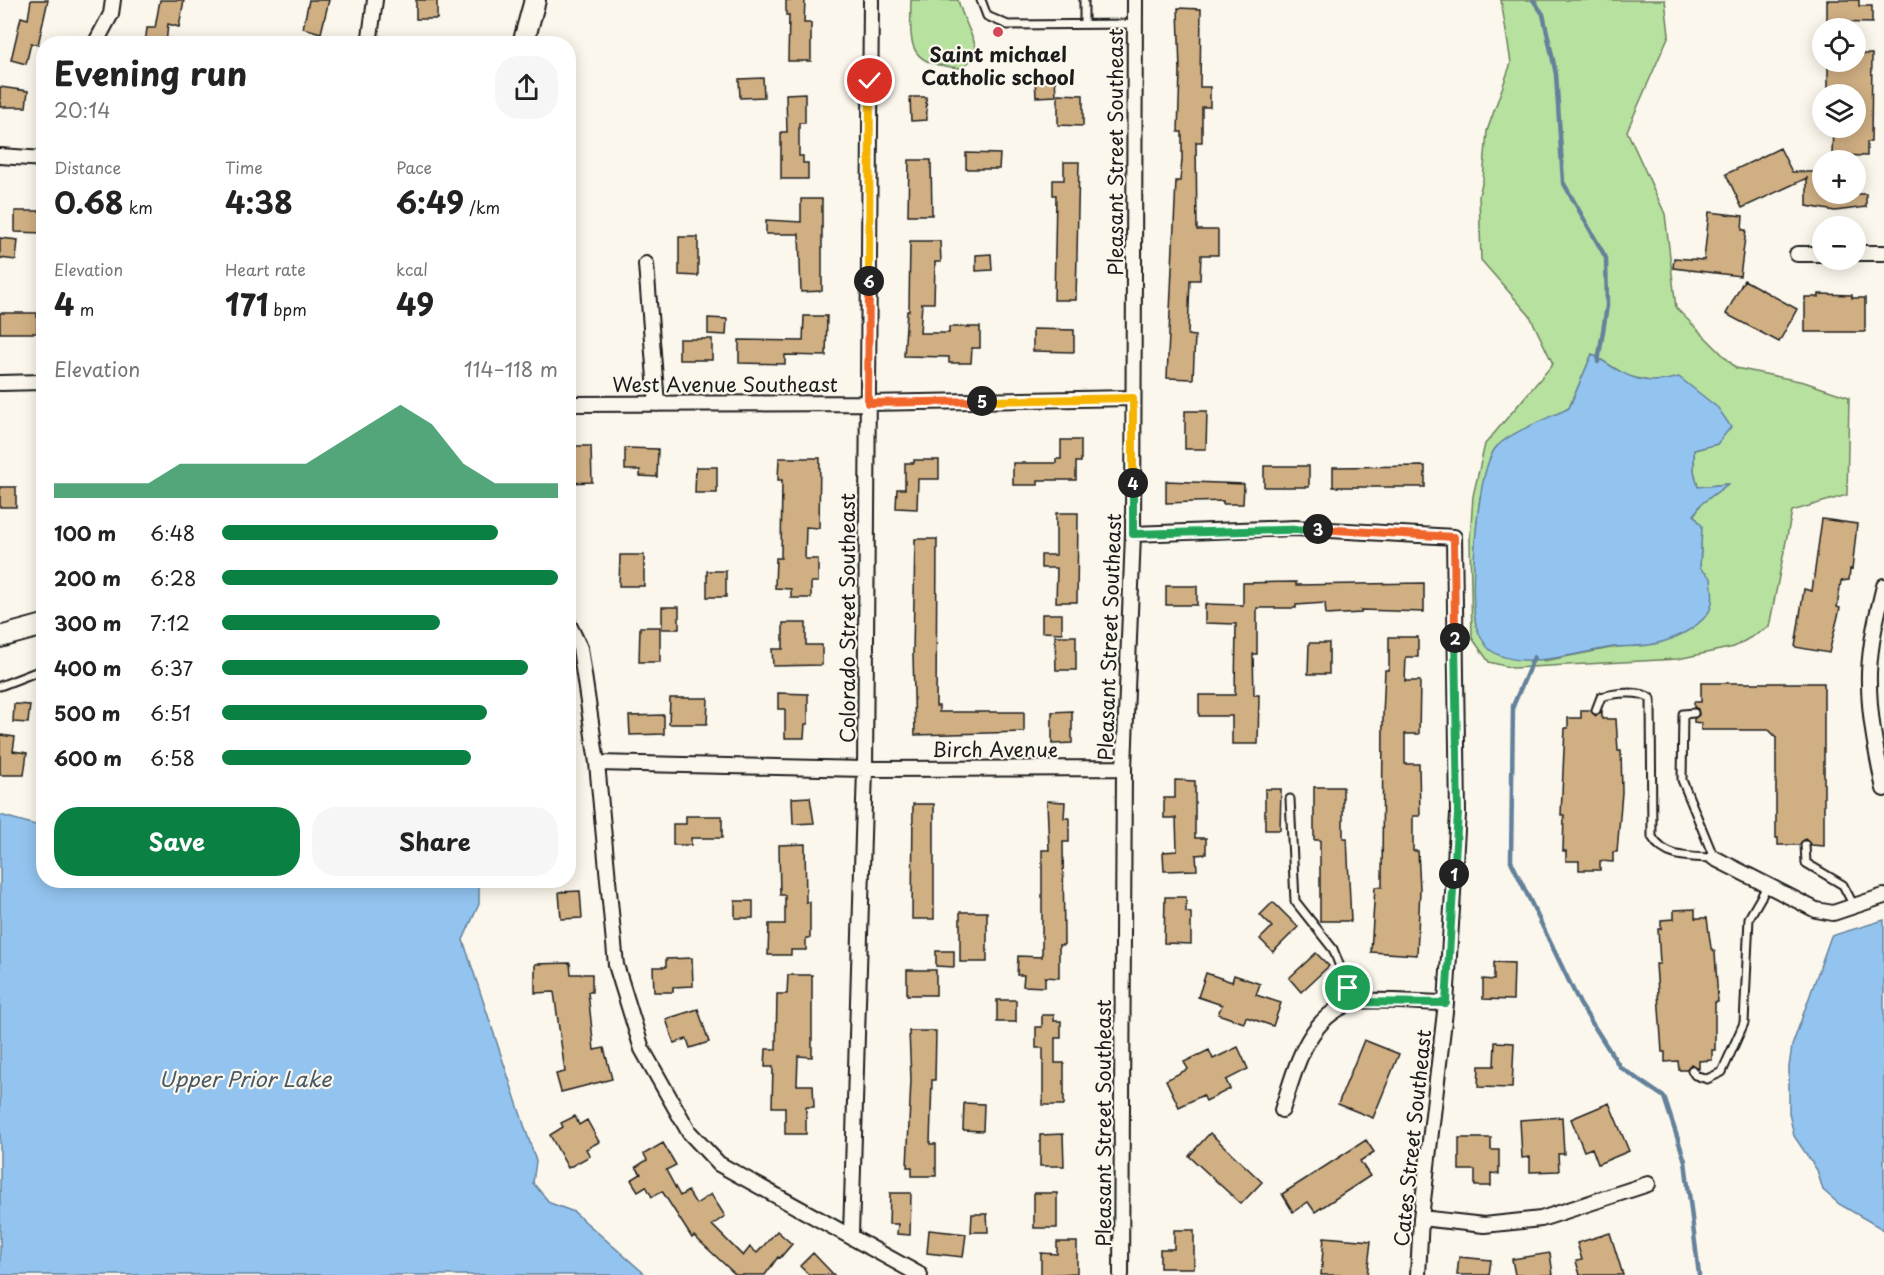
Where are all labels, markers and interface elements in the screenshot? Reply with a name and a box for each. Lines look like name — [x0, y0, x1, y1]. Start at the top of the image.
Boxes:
map controls — [1812, 18, 1866, 270]
button: locate — [1812, 18, 1866, 72]
marker: Saint michael Catholic school — [991, 25, 1005, 39]
street label: Pleasant Street Southeast — [1100, 28, 1130, 276]
place label: Saint michael Catholic school — [921, 39, 1075, 92]
text: Evening run — [54, 47, 247, 97]
pin — [844, 55, 895, 106]
button: share — [495, 56, 558, 119]
icon: check — [853, 64, 886, 97]
button: layers — [1812, 84, 1866, 138]
text: 20:14 — [54, 95, 111, 125]
button: + — [1812, 150, 1866, 204]
text: Distance — [54, 155, 121, 179]
text: Time — [225, 155, 263, 179]
text: Pace — [396, 155, 432, 179]
text: 0.68 — [54, 179, 124, 224]
text: 4:38 — [225, 179, 293, 224]
text: 6:49 — [396, 179, 464, 224]
text: km — [124, 195, 153, 219]
text: /km — [464, 195, 500, 219]
button: − — [1812, 216, 1866, 270]
text: Elevation — [54, 257, 123, 281]
text: Heart rate — [225, 257, 306, 281]
text: kcal — [396, 257, 428, 281]
pin: 6 — [854, 266, 884, 296]
text: 6 — [863, 269, 875, 293]
text: 4 — [54, 281, 74, 326]
text: 171 — [225, 281, 268, 326]
text: 49 — [396, 281, 434, 326]
text: m — [74, 297, 94, 321]
text: bpm — [268, 297, 307, 321]
text: Elevation — [54, 354, 140, 384]
text: 114–118 m — [464, 354, 558, 384]
street label: West Avenue Southeast — [612, 369, 838, 399]
pin: 5 — [967, 386, 997, 416]
text: 5 — [977, 389, 987, 413]
pin: 4 — [1118, 468, 1148, 498]
text: 4 — [1128, 471, 1138, 495]
street label: Colorado Street Southeast — [832, 493, 862, 743]
street label: Pleasant Street Southeast — [1090, 513, 1128, 761]
pin: 3 — [1303, 514, 1333, 544]
text: 3 — [1313, 517, 1323, 541]
text: 100 m — [54, 518, 116, 548]
text: 6:48 — [150, 518, 195, 548]
text: 200 m — [54, 563, 121, 593]
text: 6:28 — [150, 563, 196, 593]
text: 300 m — [54, 608, 122, 638]
text: 7:12 — [150, 608, 190, 638]
pin: 2 — [1440, 623, 1470, 653]
text: 2 — [1449, 626, 1461, 650]
text: 400 m — [54, 653, 122, 683]
text: 6:37 — [150, 653, 193, 683]
text: 500 m — [54, 698, 121, 728]
text: 6:51 — [150, 698, 191, 728]
street label: Birch Avenue — [932, 734, 1058, 764]
text: 600 m — [54, 743, 122, 773]
text: 6:58 — [150, 743, 195, 773]
button: Save — [54, 807, 300, 876]
button: Share — [312, 807, 558, 876]
pin: 1 — [1439, 859, 1469, 889]
text: 1 — [1450, 862, 1458, 886]
pin — [1322, 962, 1373, 1013]
icon: arrive — [1331, 971, 1364, 1004]
street label: Pleasant Street Southeast — [1088, 999, 1118, 1247]
street label: Cates Street Southeast — [1386, 1028, 1438, 1248]
water label: Upper Prior Lake — [159, 1062, 333, 1094]

